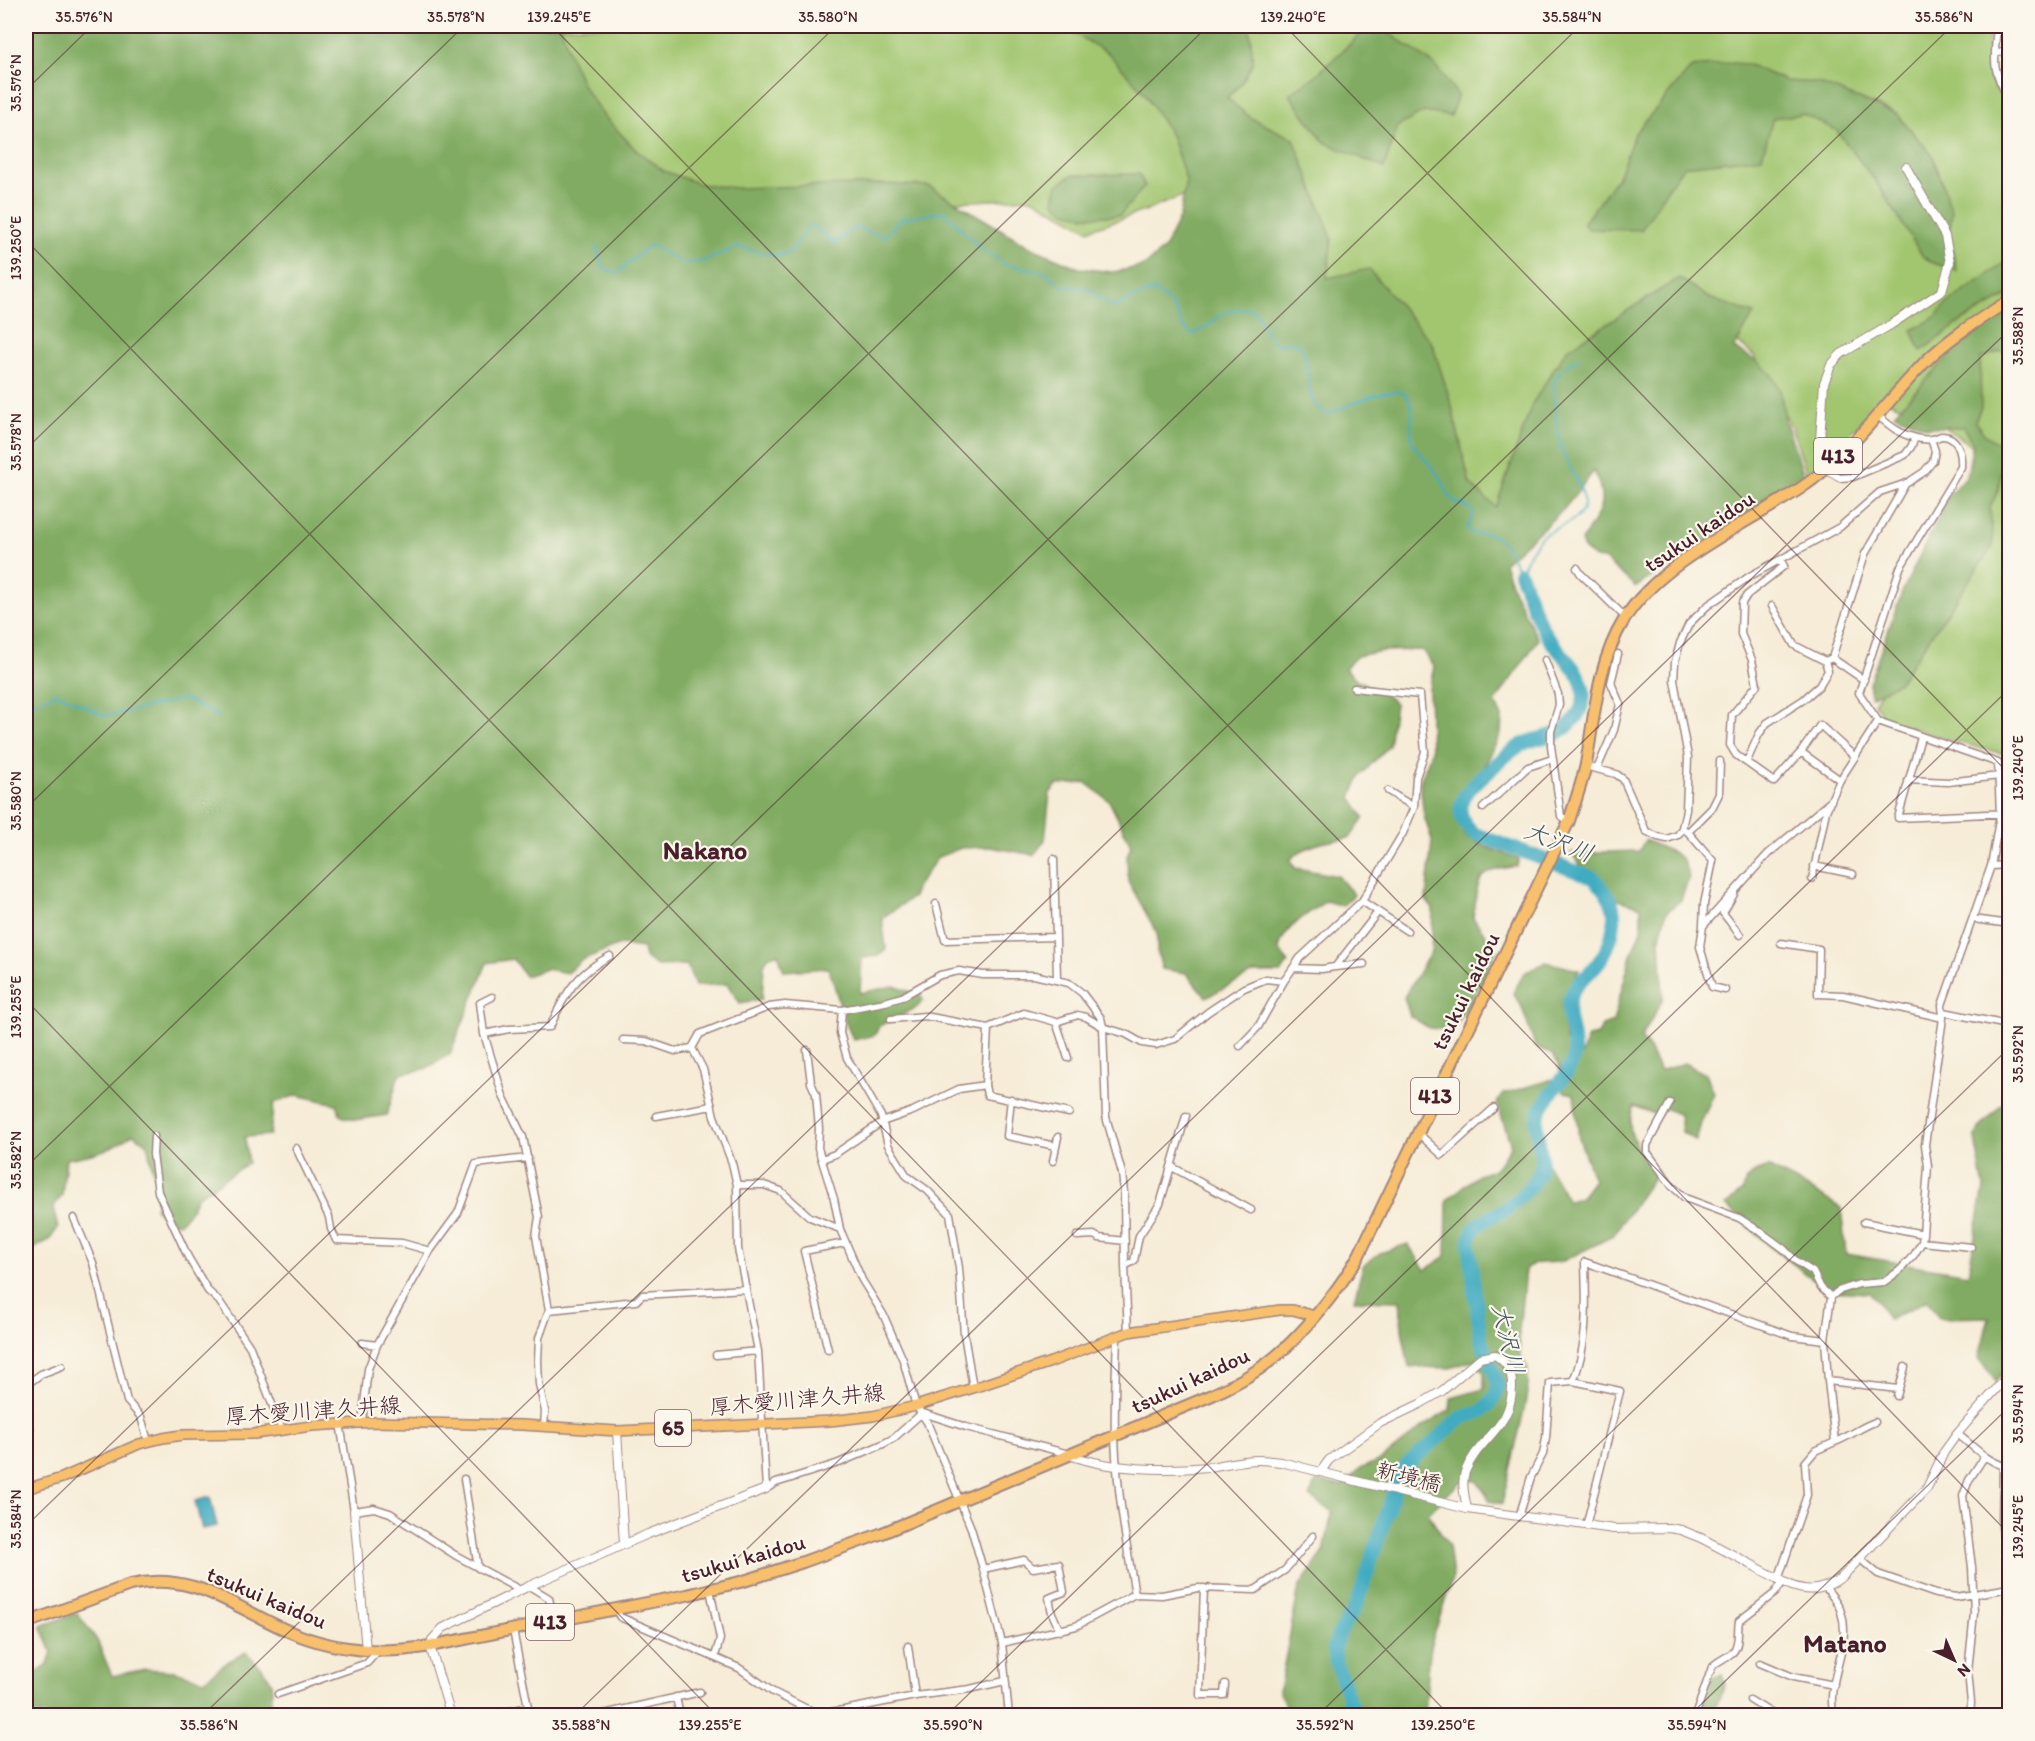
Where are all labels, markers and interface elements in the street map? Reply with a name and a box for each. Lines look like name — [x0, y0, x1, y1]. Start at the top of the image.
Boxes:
text: 35.576°N — [55, 8, 113, 26]
text: 35.578°N — [427, 8, 485, 26]
text: 139.245°E — [527, 8, 591, 26]
text: 35.580°N — [798, 8, 858, 26]
text: 139.240°E — [1260, 8, 1326, 26]
text: 35.584°N — [1542, 8, 1602, 26]
text: 35.586°N — [1915, 8, 1973, 26]
text: 35.576°N — [7, 54, 25, 112]
text: 139.250°E — [7, 216, 25, 280]
text: 35.588°N — [2009, 307, 2027, 365]
text: 35.578°N — [7, 413, 25, 471]
road number: 413 — [1814, 438, 1862, 474]
street label: tsukui kaidou — [1639, 485, 1760, 578]
text: 139.240°E — [2009, 735, 2027, 801]
text: 35.580°N — [7, 771, 25, 831]
water label: 大沢川 — [1520, 815, 1598, 868]
district label: Nakano — [663, 834, 747, 866]
street label: tsukui kaidou — [1425, 928, 1506, 1055]
text: 139.255°E — [7, 975, 25, 1039]
text: 35.592°N — [2009, 1025, 2027, 1083]
road number: 413 — [1411, 1078, 1459, 1114]
text: 35.582°N — [7, 1131, 25, 1189]
water label: 大沢川 — [1486, 1301, 1531, 1377]
street label: tsukui kaidou — [1127, 1341, 1254, 1420]
street label: 厚木愛川津久井線 — [708, 1378, 886, 1421]
text: 35.594°N — [2009, 1384, 2027, 1444]
street label: 厚木愛川津久井線 — [224, 1391, 402, 1430]
road number: 65 — [655, 1410, 691, 1446]
street label: 新境橋 — [1374, 1455, 1444, 1498]
text: 35.584°N — [7, 1489, 25, 1549]
text: 139.245°E — [2009, 1495, 2027, 1559]
street label: tsukui kaidou — [678, 1528, 808, 1589]
street label: tsukui kaidou — [203, 1560, 331, 1635]
road number: 413 — [526, 1604, 574, 1640]
district label: Matano — [1803, 1627, 1887, 1659]
north arrow — [1924, 1630, 1984, 1690]
text: N — [1954, 1660, 1975, 1681]
text: 35.586°N — [180, 1716, 238, 1734]
text: 35.588°N — [552, 1716, 610, 1734]
text: 139.255°E — [678, 1716, 742, 1734]
text: 35.590°N — [923, 1716, 983, 1734]
text: 35.592°N — [1296, 1716, 1354, 1734]
text: 139.250°E — [1411, 1716, 1475, 1734]
text: 35.594°N — [1667, 1716, 1727, 1734]

